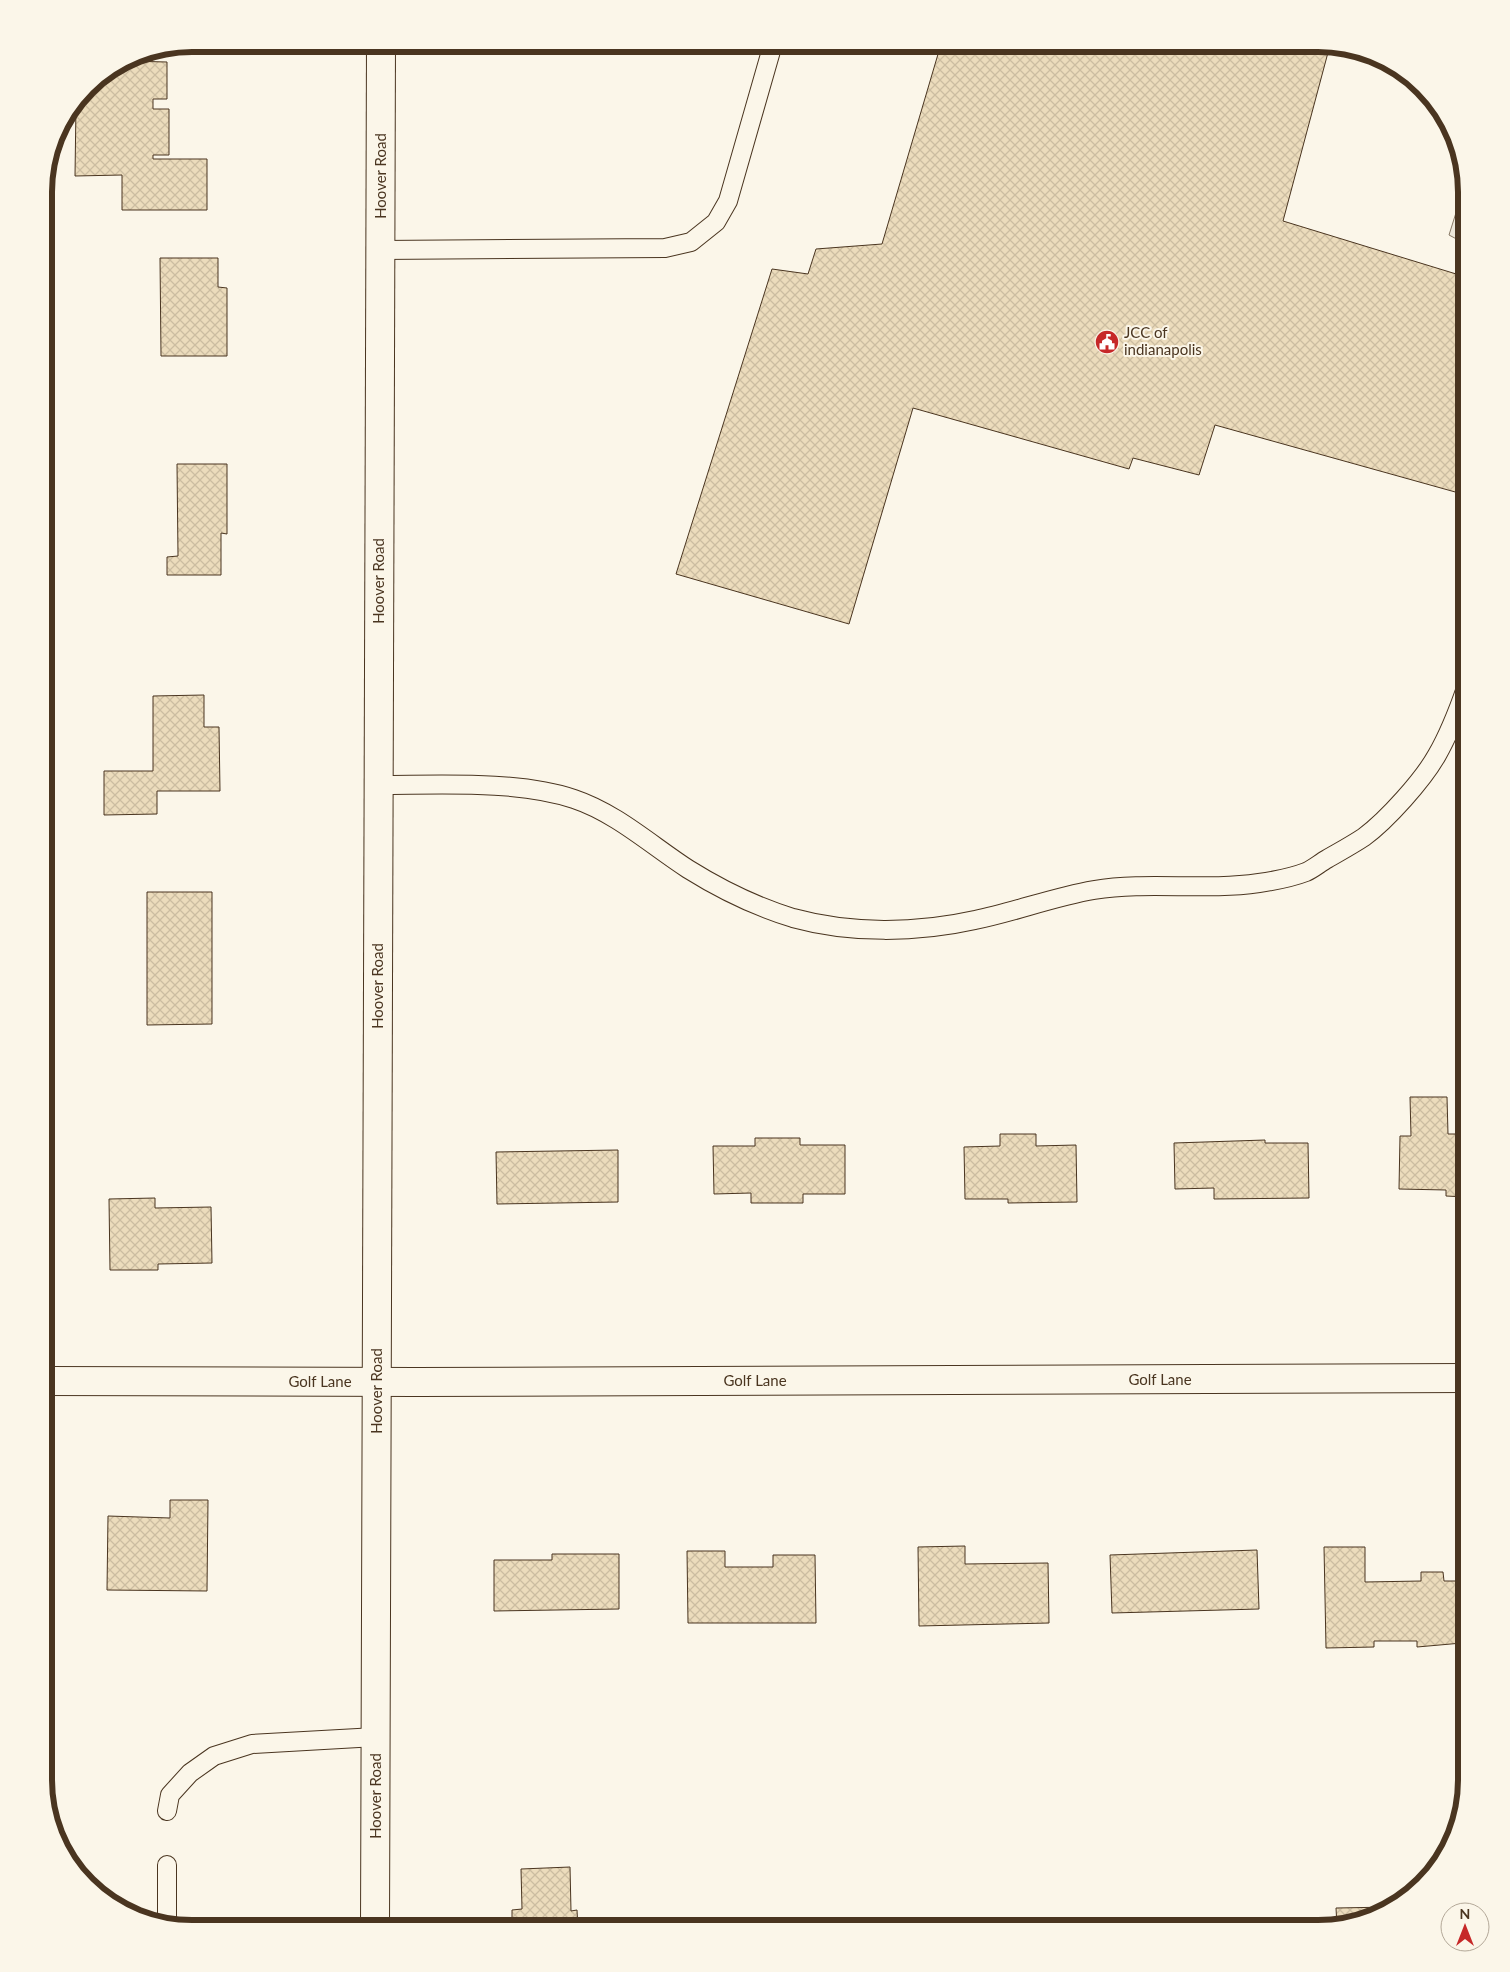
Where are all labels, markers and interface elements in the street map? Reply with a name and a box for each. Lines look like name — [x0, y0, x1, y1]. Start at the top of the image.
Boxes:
street label: Hoover Road — [371, 133, 389, 219]
place label: JCC of indianapolis — [1124, 323, 1202, 358]
public building icon: JCC of indianapolis — [1094, 329, 1120, 355]
street label: Hoover Road — [369, 538, 387, 624]
street label: Hoover Road — [368, 943, 386, 1029]
street label: Hoover Road — [367, 1348, 385, 1434]
street label: Golf Lane — [1128, 1370, 1192, 1388]
street label: Golf Lane — [723, 1371, 787, 1389]
street label: Golf Lane — [288, 1372, 352, 1390]
street label: Hoover Road — [366, 1753, 384, 1839]
north arrow — [1440, 1902, 1490, 1952]
text: N — [1460, 1905, 1470, 1922]

